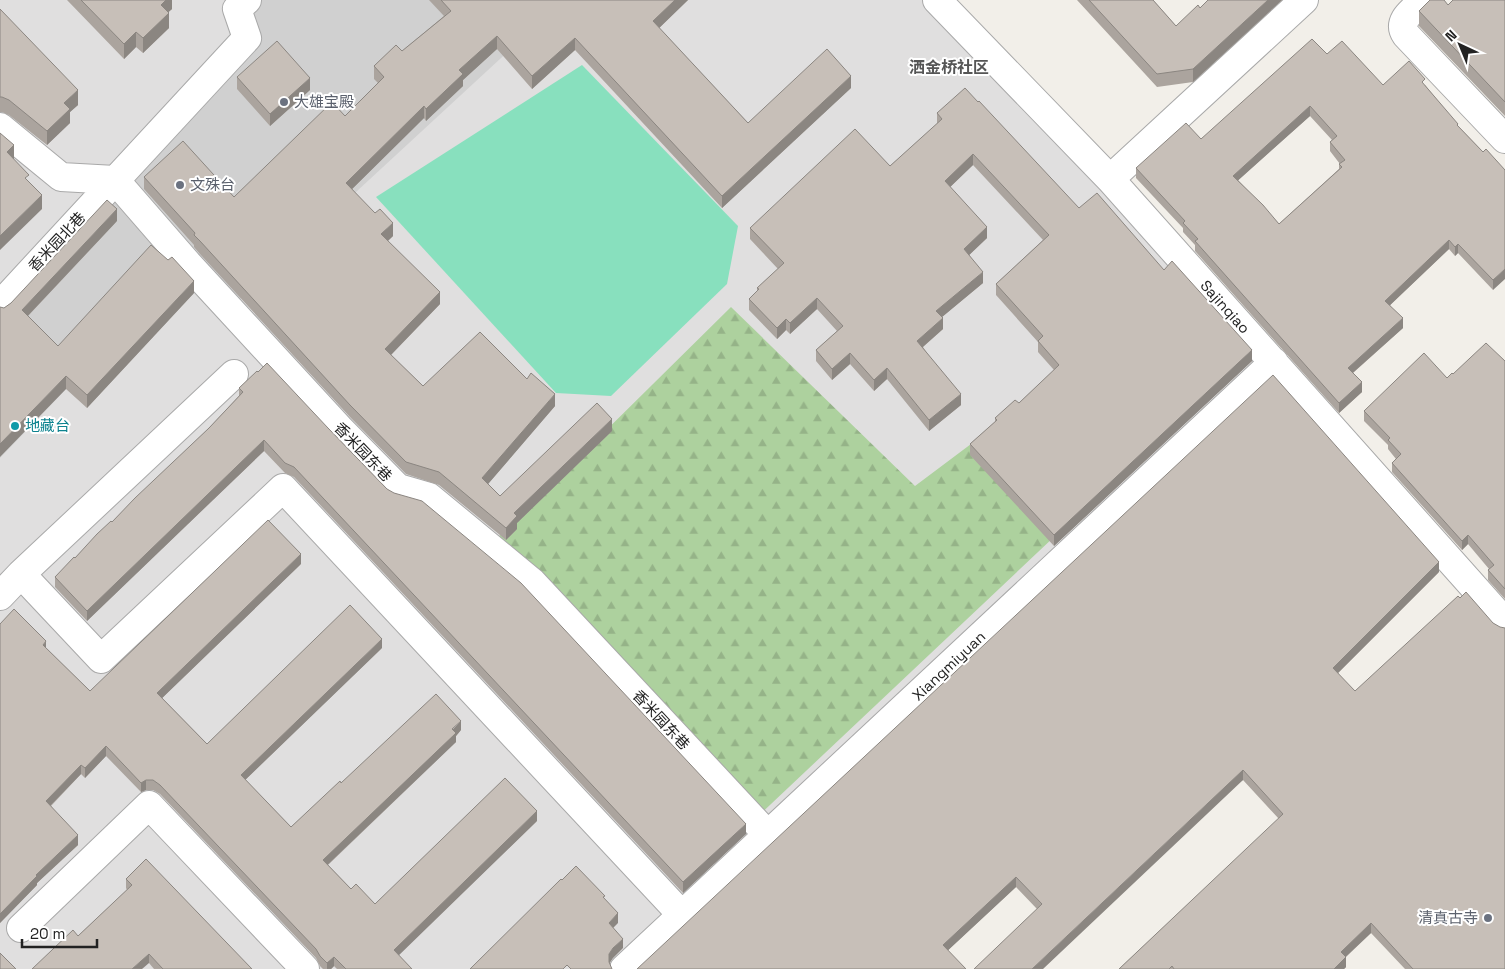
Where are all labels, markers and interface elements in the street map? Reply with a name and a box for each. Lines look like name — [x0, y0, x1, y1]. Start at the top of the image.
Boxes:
north arrow — [1435, 20, 1485, 70]
text: N — [1441, 26, 1461, 45]
district label: 洒金桥社区 — [909, 57, 989, 78]
place label: 大雄宝殿 — [294, 92, 354, 111]
marker: 大雄宝殿 — [278, 96, 290, 108]
place label: 文殊台 — [190, 175, 235, 194]
marker: 文殊台 — [174, 179, 186, 191]
street label: 香米园北巷 — [24, 208, 89, 276]
street label: Sajinqiao — [1196, 276, 1254, 337]
place label: 地藏台 — [25, 416, 70, 435]
street label: 香米园东巷 — [330, 418, 396, 485]
marker: 地藏台 — [9, 420, 21, 432]
street label: Xiangmiyuan — [908, 627, 989, 704]
street label: 香米园东巷 — [629, 686, 694, 754]
place label: 清真古寺 — [1418, 908, 1478, 927]
marker: 清真古寺 — [1482, 912, 1494, 924]
scale bar — [22, 916, 98, 948]
text: 20 m — [30, 924, 65, 943]

